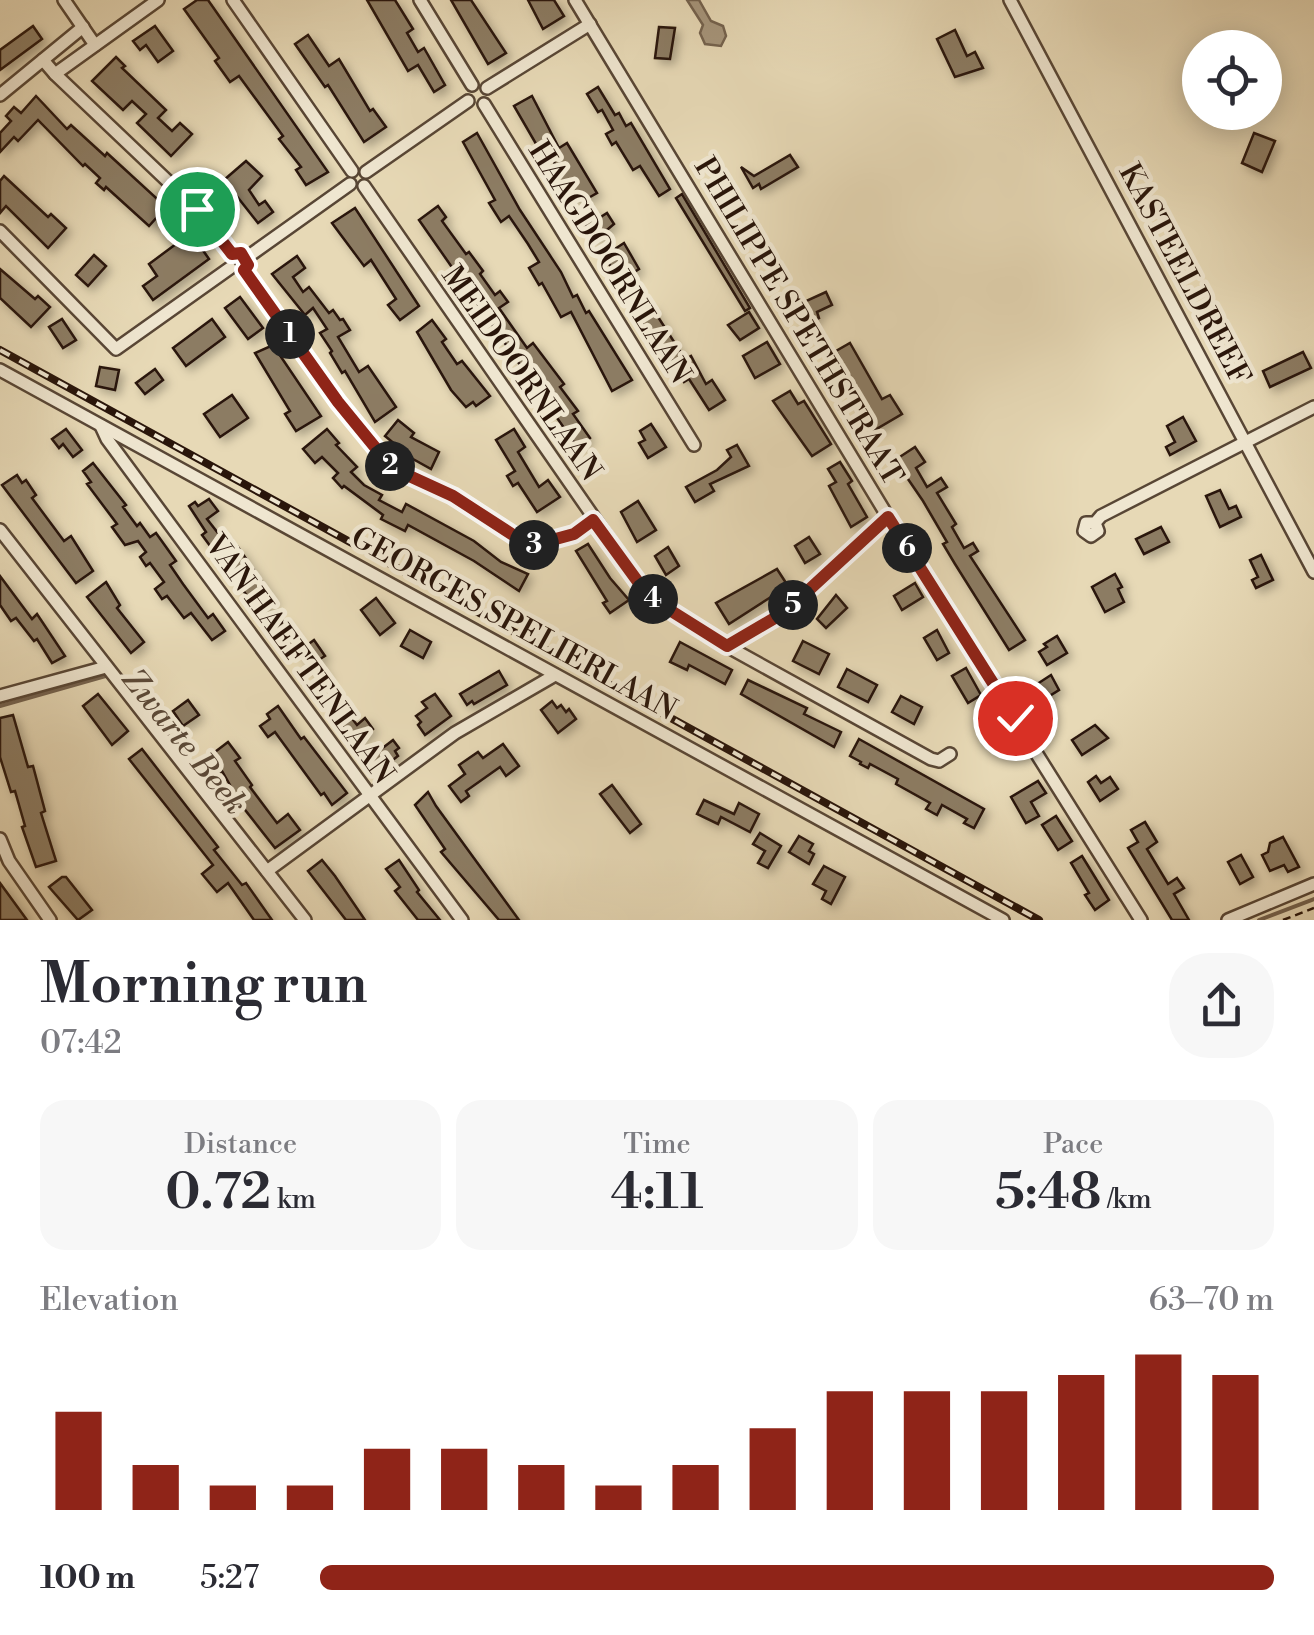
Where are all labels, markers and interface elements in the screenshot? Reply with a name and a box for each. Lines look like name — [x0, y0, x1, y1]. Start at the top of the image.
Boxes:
map controls — [1182, 30, 1282, 130]
button: locate — [1182, 30, 1282, 130]
street label: HAAGDOORNLAAN — [519, 134, 699, 391]
street label: PHILIPPE SPETHSTRAAT — [685, 151, 911, 492]
street label: KASTEELDREEF — [1110, 157, 1259, 392]
pin — [155, 167, 240, 252]
icon: arrive — [170, 182, 225, 237]
street label: MEIDOORNLAAN — [433, 259, 610, 488]
pin: 1 — [265, 309, 315, 359]
text: 1 — [283, 316, 297, 351]
pin: 2 — [365, 441, 415, 491]
text: 2 — [381, 448, 399, 483]
street label: GEORGES SPELIERLAAN — [344, 518, 683, 729]
pin: 3 — [509, 520, 559, 570]
pin: 6 — [882, 523, 932, 573]
street label: VAN HAEFTENLAAN — [195, 527, 402, 792]
text: 3 — [526, 527, 542, 562]
text: 6 — [898, 530, 916, 565]
pin: 4 — [628, 574, 678, 624]
pin: 5 — [768, 580, 818, 630]
text: 4 — [644, 581, 662, 616]
text: 5 — [784, 587, 802, 622]
water label: Zwarte Beek — [113, 660, 255, 823]
pin — [973, 676, 1058, 761]
icon: check — [988, 691, 1043, 746]
text: Morning run — [40, 951, 368, 1020]
button: share — [1169, 953, 1274, 1058]
text: 07:42 — [40, 1023, 122, 1063]
text: Distance — [184, 1127, 297, 1162]
text: Time — [623, 1127, 691, 1162]
text: Pace — [1043, 1127, 1103, 1162]
text: 0.72 — [165, 1162, 271, 1224]
text: 4:11 — [610, 1162, 704, 1224]
text: 5:48 — [995, 1162, 1101, 1224]
text: km — [271, 1182, 316, 1217]
text: /km — [1101, 1182, 1152, 1217]
text: Elevation — [40, 1280, 179, 1320]
text: 63–70 m — [1149, 1280, 1274, 1320]
text: 100 m — [40, 1558, 135, 1598]
text: 5:27 — [200, 1558, 259, 1598]

